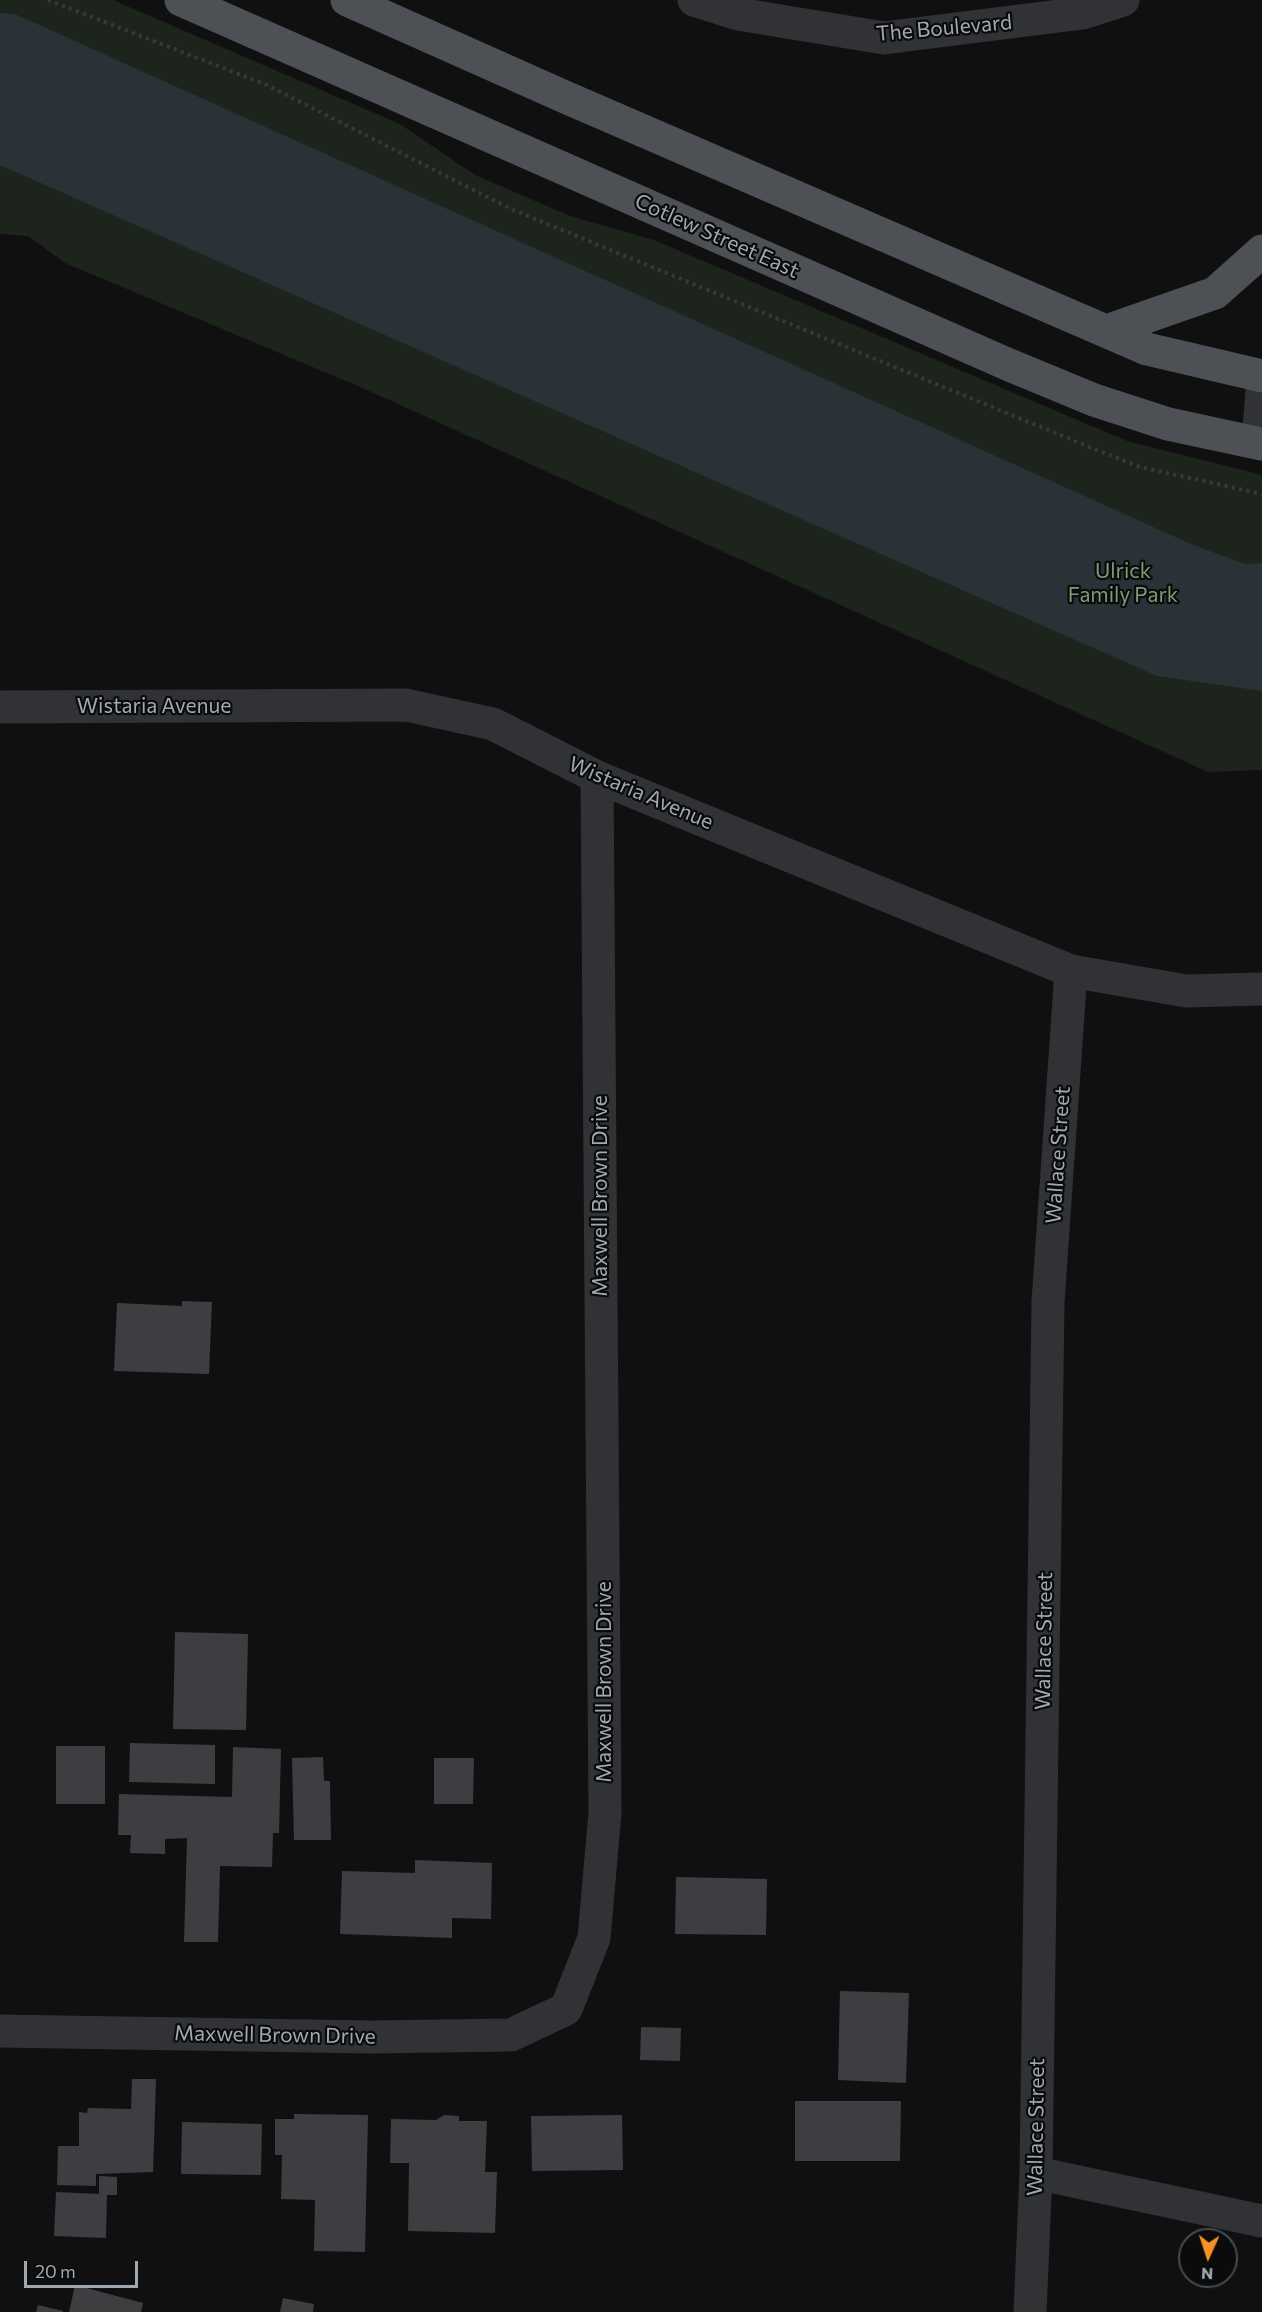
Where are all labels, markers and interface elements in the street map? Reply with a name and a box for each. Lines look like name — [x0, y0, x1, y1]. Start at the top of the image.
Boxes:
street label: The Boulevard — [875, 10, 1013, 46]
street label: Cotlew Street East — [631, 188, 803, 284]
park label: Ulrick Family Park — [1068, 558, 1178, 608]
street label: Wistaria Avenue — [77, 693, 231, 719]
street label: Wistaria Avenue — [565, 751, 717, 835]
street label: Wallace Street — [1041, 1085, 1075, 1225]
street label: Maxwell Brown Drive — [587, 1095, 613, 1297]
street label: Wallace Street — [1030, 1572, 1058, 1710]
street label: Maxwell Brown Drive — [591, 1581, 617, 1783]
street label: Maxwell Brown Drive — [174, 2021, 376, 2049]
street label: Wallace Street — [1022, 2058, 1050, 2196]
north arrow — [1178, 2228, 1238, 2288]
scale bar — [27, 2249, 141, 2287]
text: 20 m — [35, 2260, 76, 2282]
text: N — [1201, 2265, 1214, 2284]

